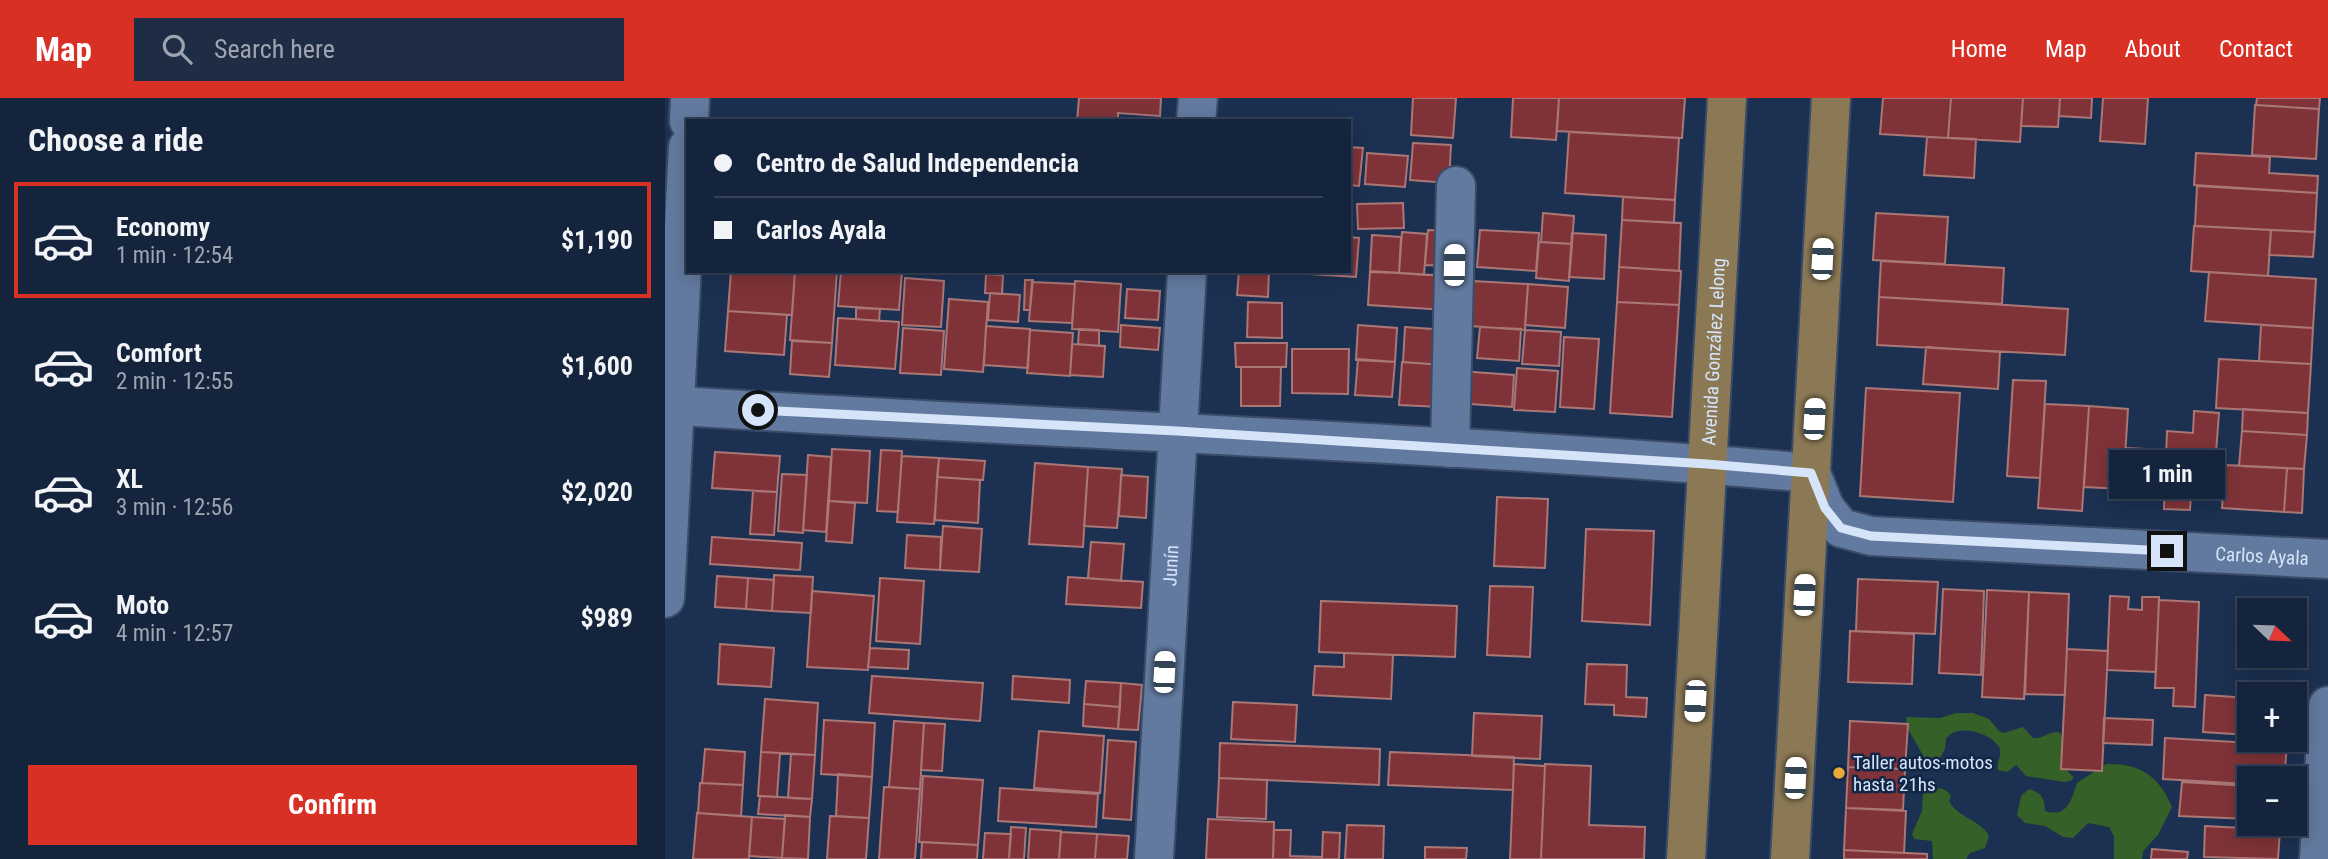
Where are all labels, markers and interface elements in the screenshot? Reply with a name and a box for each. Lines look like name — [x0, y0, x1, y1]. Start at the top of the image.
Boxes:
search box — [134, 18, 624, 81]
text: Map — [35, 30, 92, 69]
icon: search — [158, 30, 196, 68]
text: Search here — [214, 34, 335, 64]
text: Home — [1951, 35, 2007, 63]
text: Map — [2045, 35, 2087, 63]
text: About — [2125, 35, 2181, 63]
text: Contact — [2219, 35, 2293, 63]
text: Choose a ride — [28, 121, 203, 159]
text: Centro de Salud Independencia — [756, 148, 1079, 178]
icon: car — [32, 209, 95, 272]
text: Economy — [116, 212, 210, 242]
text: Carlos Ayala — [756, 215, 886, 245]
text: $1,190 — [561, 225, 633, 255]
car — [1811, 237, 1834, 281]
text: 1 min · 12:54 — [116, 242, 233, 269]
car — [1444, 244, 1465, 286]
street label: Avenida González Lelong — [1697, 257, 1730, 446]
icon: car — [32, 335, 95, 398]
text: Comfort — [116, 338, 202, 368]
text: $1,600 — [561, 351, 633, 381]
text: 2 min · 12:55 — [116, 368, 233, 395]
route start — [742, 394, 774, 426]
car — [1803, 397, 1826, 441]
callout: 1 min — [2109, 449, 2225, 498]
icon: car — [32, 461, 95, 524]
text: 1 min — [2141, 461, 2193, 488]
text: XL — [116, 464, 143, 494]
text: $2,020 — [561, 477, 633, 507]
text: 3 min · 12:56 — [116, 494, 233, 521]
route end — [2151, 535, 2183, 567]
street label: Carlos Ayala — [2215, 542, 2309, 570]
street label: Junín — [1158, 544, 1183, 587]
car — [1793, 573, 1816, 617]
icon: car — [32, 587, 95, 650]
text: Moto — [116, 590, 169, 620]
north arrow — [2237, 598, 2307, 668]
map controls — [2237, 598, 2307, 836]
text: $989 — [580, 603, 633, 633]
text: 4 min · 12:57 — [116, 620, 233, 647]
car — [1153, 650, 1176, 694]
car — [1684, 679, 1707, 723]
button: + — [2237, 682, 2307, 752]
place label: Taller autos-motos hasta 21hs — [1853, 751, 1993, 796]
car — [1784, 756, 1807, 800]
button: Confirm — [28, 765, 637, 845]
marker: Taller autos-motos hasta 21hs — [1831, 765, 1847, 781]
button: − — [2237, 766, 2307, 836]

